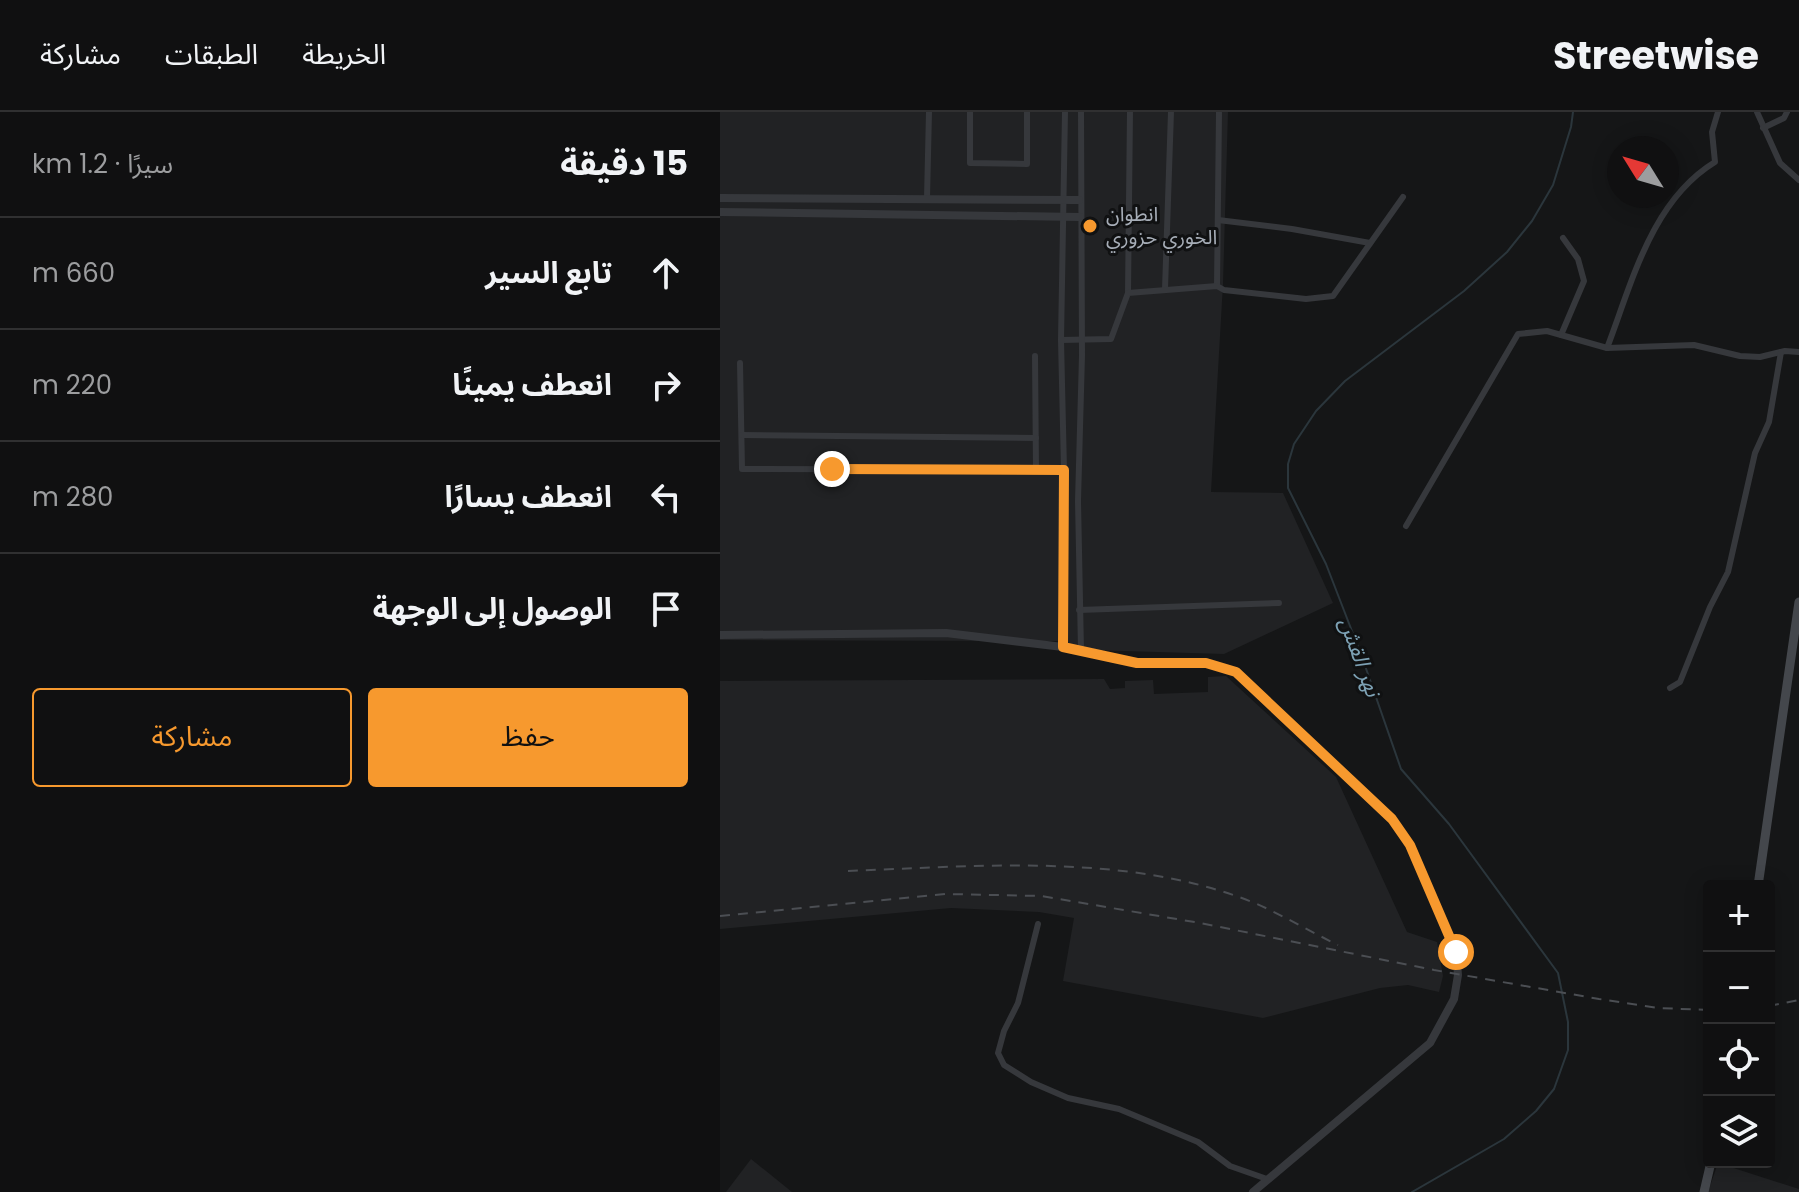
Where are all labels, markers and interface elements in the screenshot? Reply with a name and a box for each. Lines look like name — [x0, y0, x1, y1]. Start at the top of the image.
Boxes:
text: Streetwise — [1553, 29, 1759, 82]
text: مشاركة — [40, 35, 121, 74]
text: الطبقات — [165, 35, 258, 74]
text: الخريطة — [302, 35, 386, 74]
north arrow — [1607, 136, 1679, 208]
text: 15 دقيقة — [560, 139, 688, 187]
text: سيرًا · 1.2 km — [32, 146, 173, 182]
place label: انطوان الخوري حزوري — [1106, 200, 1217, 253]
marker: انطوان الخوري حزوري — [1081, 217, 1099, 235]
text: تابع السير — [485, 251, 612, 294]
icon: ahead — [644, 251, 688, 295]
text: 660 m — [32, 255, 115, 291]
text: انعطف يمينًا — [452, 363, 612, 406]
icon: right — [644, 363, 688, 407]
text: 220 m — [32, 367, 112, 403]
route end — [814, 451, 850, 487]
text: انعطف يسارًا — [444, 475, 612, 518]
icon: left — [644, 475, 688, 519]
text: 280 m — [32, 479, 113, 515]
text: الوصول إلى الوجهة — [373, 587, 612, 630]
icon: arrive — [644, 587, 688, 631]
water label: نهر القش — [1331, 613, 1389, 703]
button: مشاركة — [32, 688, 352, 787]
button: حفظ — [368, 688, 688, 787]
map controls — [1703, 880, 1775, 1168]
button: + — [1703, 880, 1775, 952]
route start — [1438, 934, 1474, 970]
button: − — [1703, 952, 1775, 1024]
button: locate — [1703, 1024, 1775, 1096]
button: layers — [1703, 1096, 1775, 1168]

